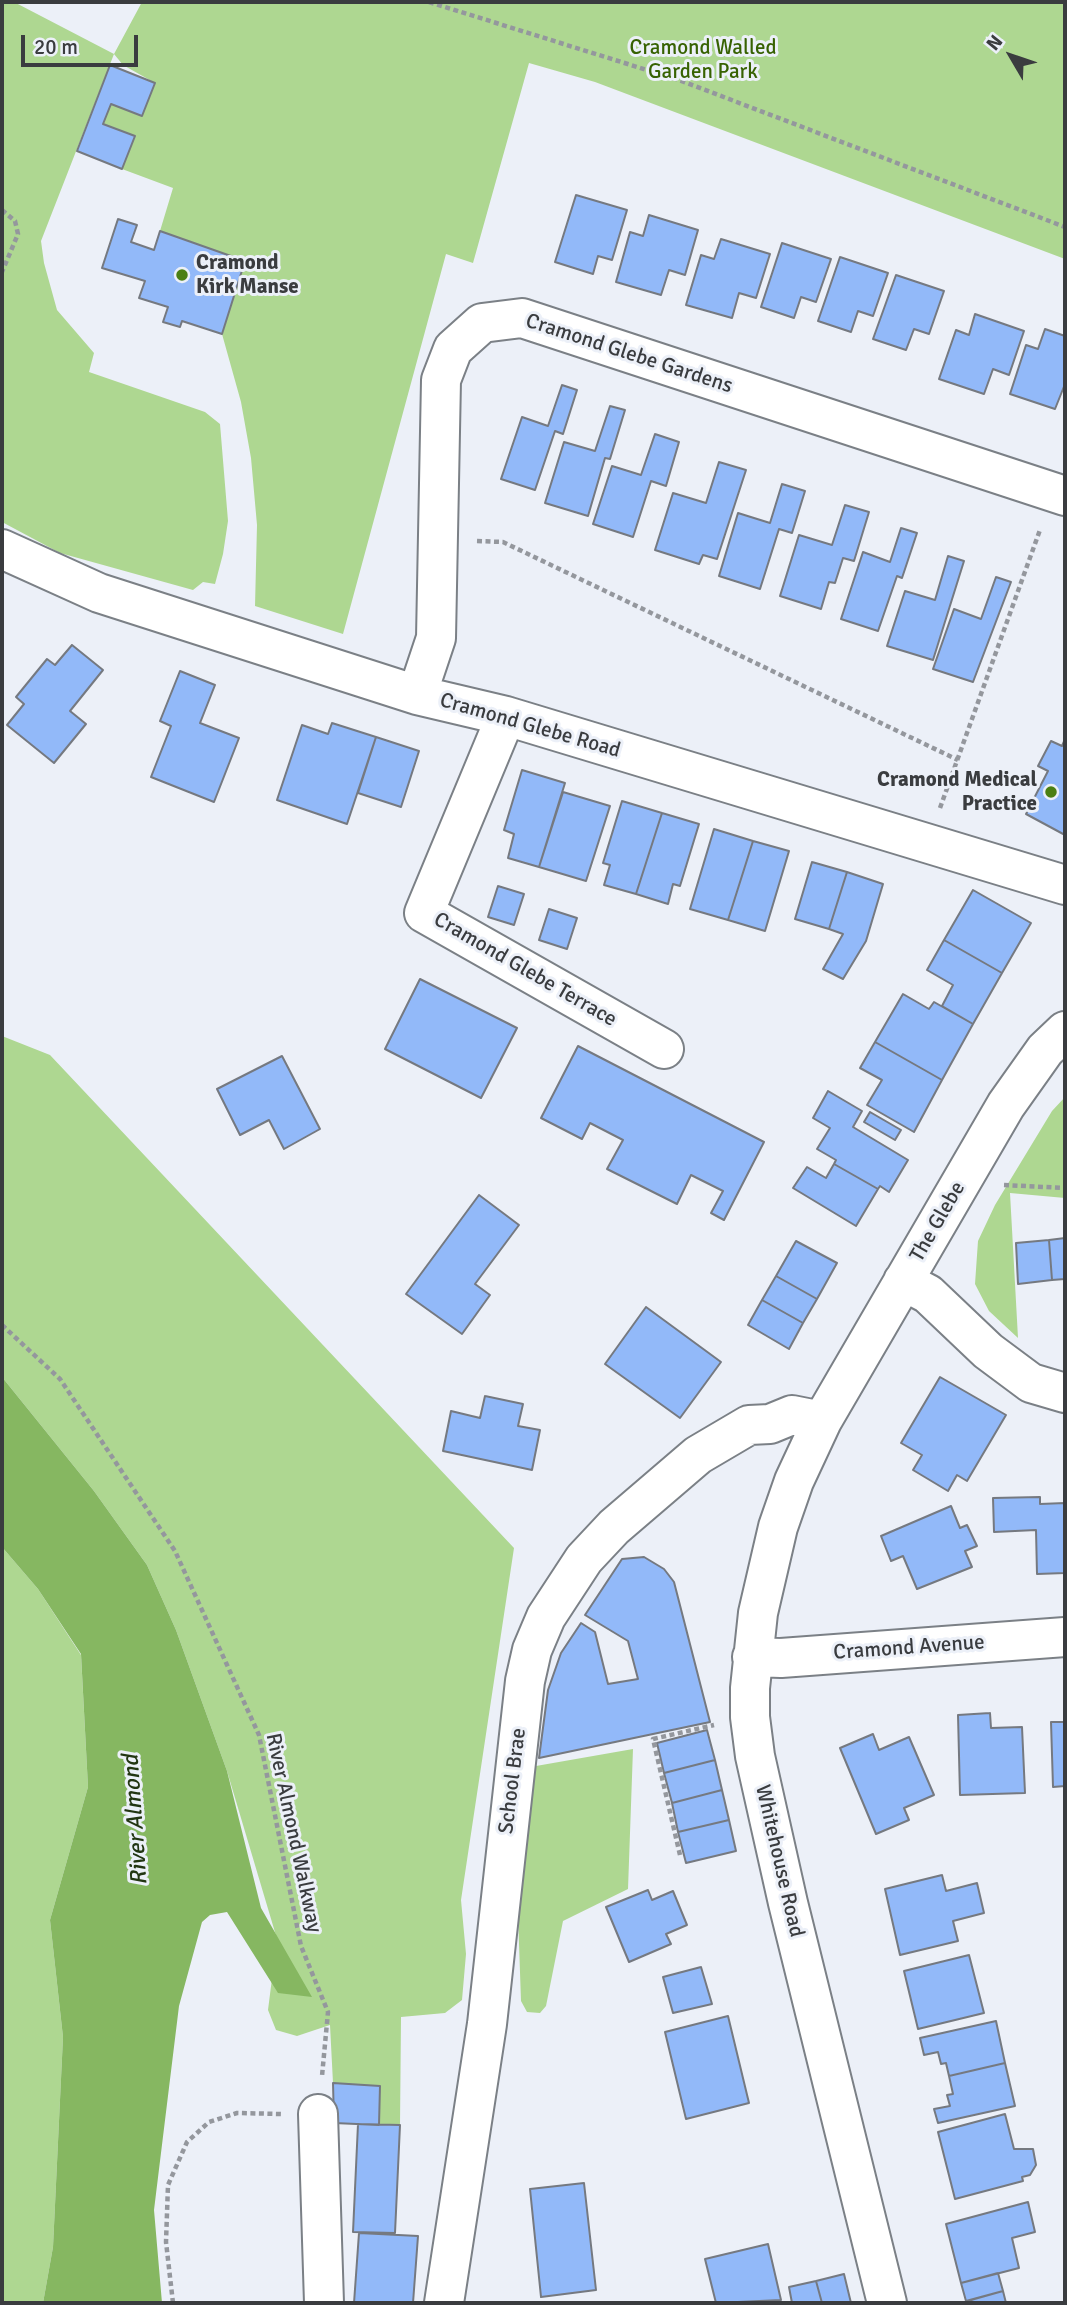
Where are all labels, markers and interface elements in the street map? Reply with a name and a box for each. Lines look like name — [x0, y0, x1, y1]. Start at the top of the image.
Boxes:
scale bar — [24, 21, 142, 65]
north arrow — [976, 21, 1046, 91]
text: N — [981, 30, 1008, 55]
text: 20 m — [34, 34, 78, 60]
park label: Cramond Walled Garden Park — [629, 35, 777, 85]
place label: Cramond Kirk Manse — [196, 250, 299, 300]
marker: Cramond Kirk Manse — [174, 267, 190, 283]
street label: Cramond Glebe Gardens — [522, 309, 736, 399]
street label: Cramond Glebe Road — [437, 688, 623, 764]
place label: Cramond Medical Practice — [877, 767, 1037, 817]
marker: Cramond Medical Practice — [1043, 784, 1059, 800]
street label: Cramond Glebe Terrace — [429, 907, 621, 1033]
street label: The Glebe — [905, 1177, 971, 1267]
street label: Cramond Avenue — [833, 1630, 985, 1666]
street label: School Brae — [494, 1727, 532, 1835]
street label: River Almond Walkway — [260, 1731, 326, 1935]
water label: River Almond — [118, 1754, 154, 1886]
street label: Whitehouse Road — [749, 1782, 809, 1940]

